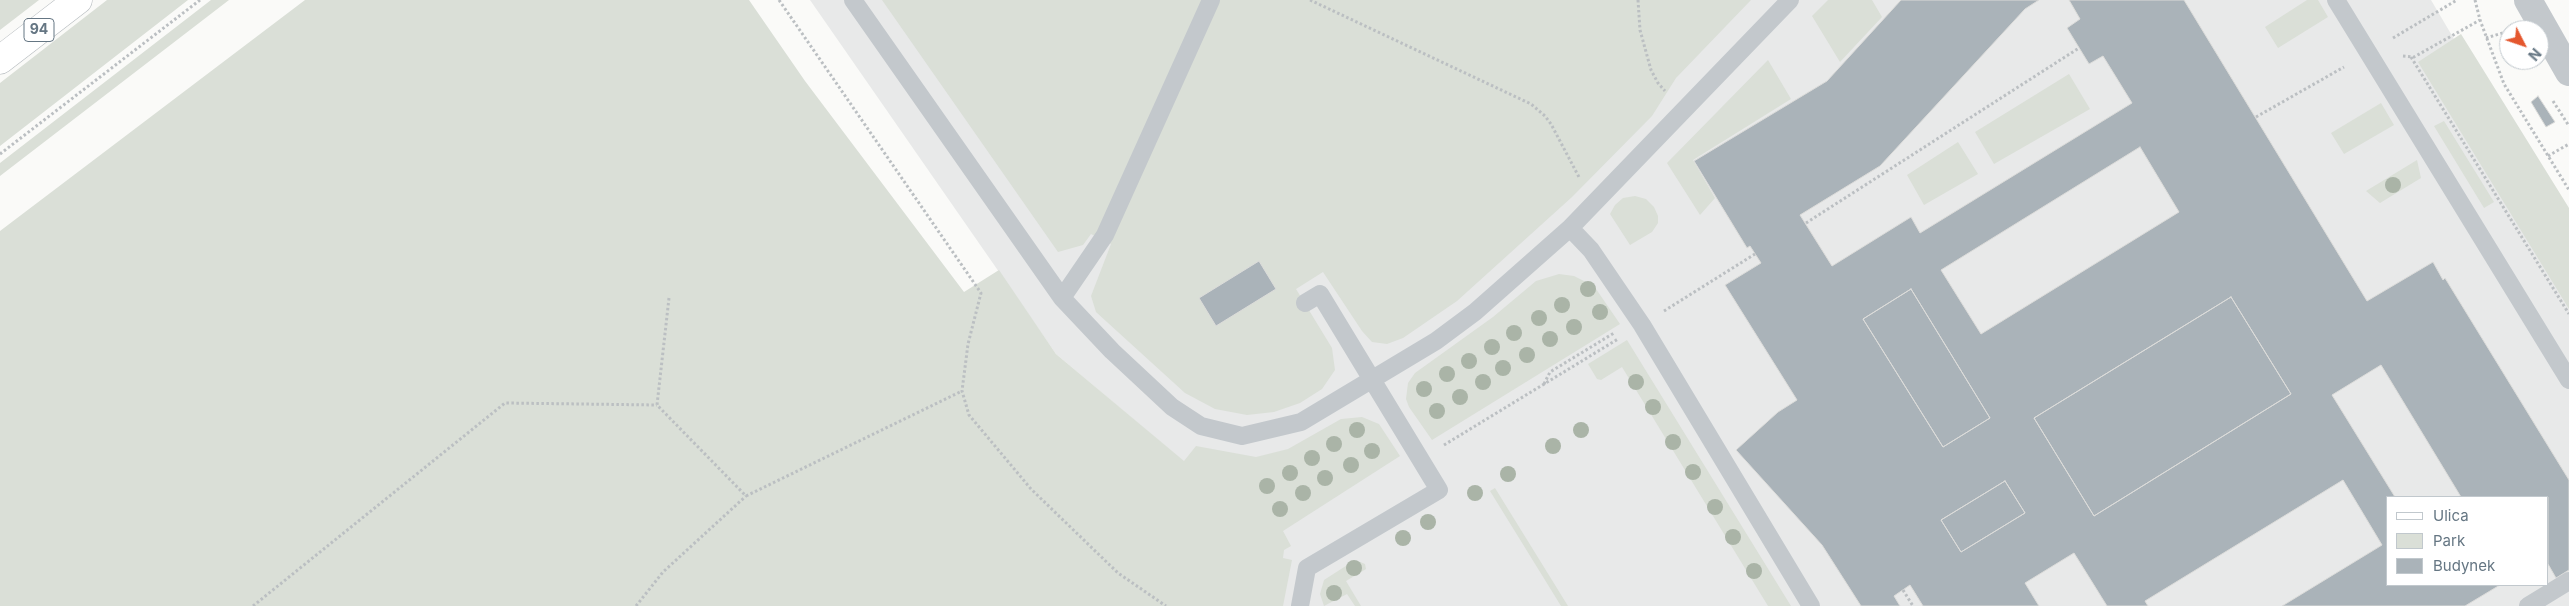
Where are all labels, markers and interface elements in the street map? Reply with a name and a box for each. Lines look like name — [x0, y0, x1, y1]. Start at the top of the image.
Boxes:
road number: 94 — [24, 18, 54, 42]
north arrow — [2499, 20, 2549, 70]
text: N — [2525, 45, 2545, 64]
legend — [2386, 496, 2549, 586]
text: Ulica — [2433, 506, 2469, 525]
text: Park — [2433, 531, 2465, 550]
text: Budynek — [2433, 556, 2495, 575]

